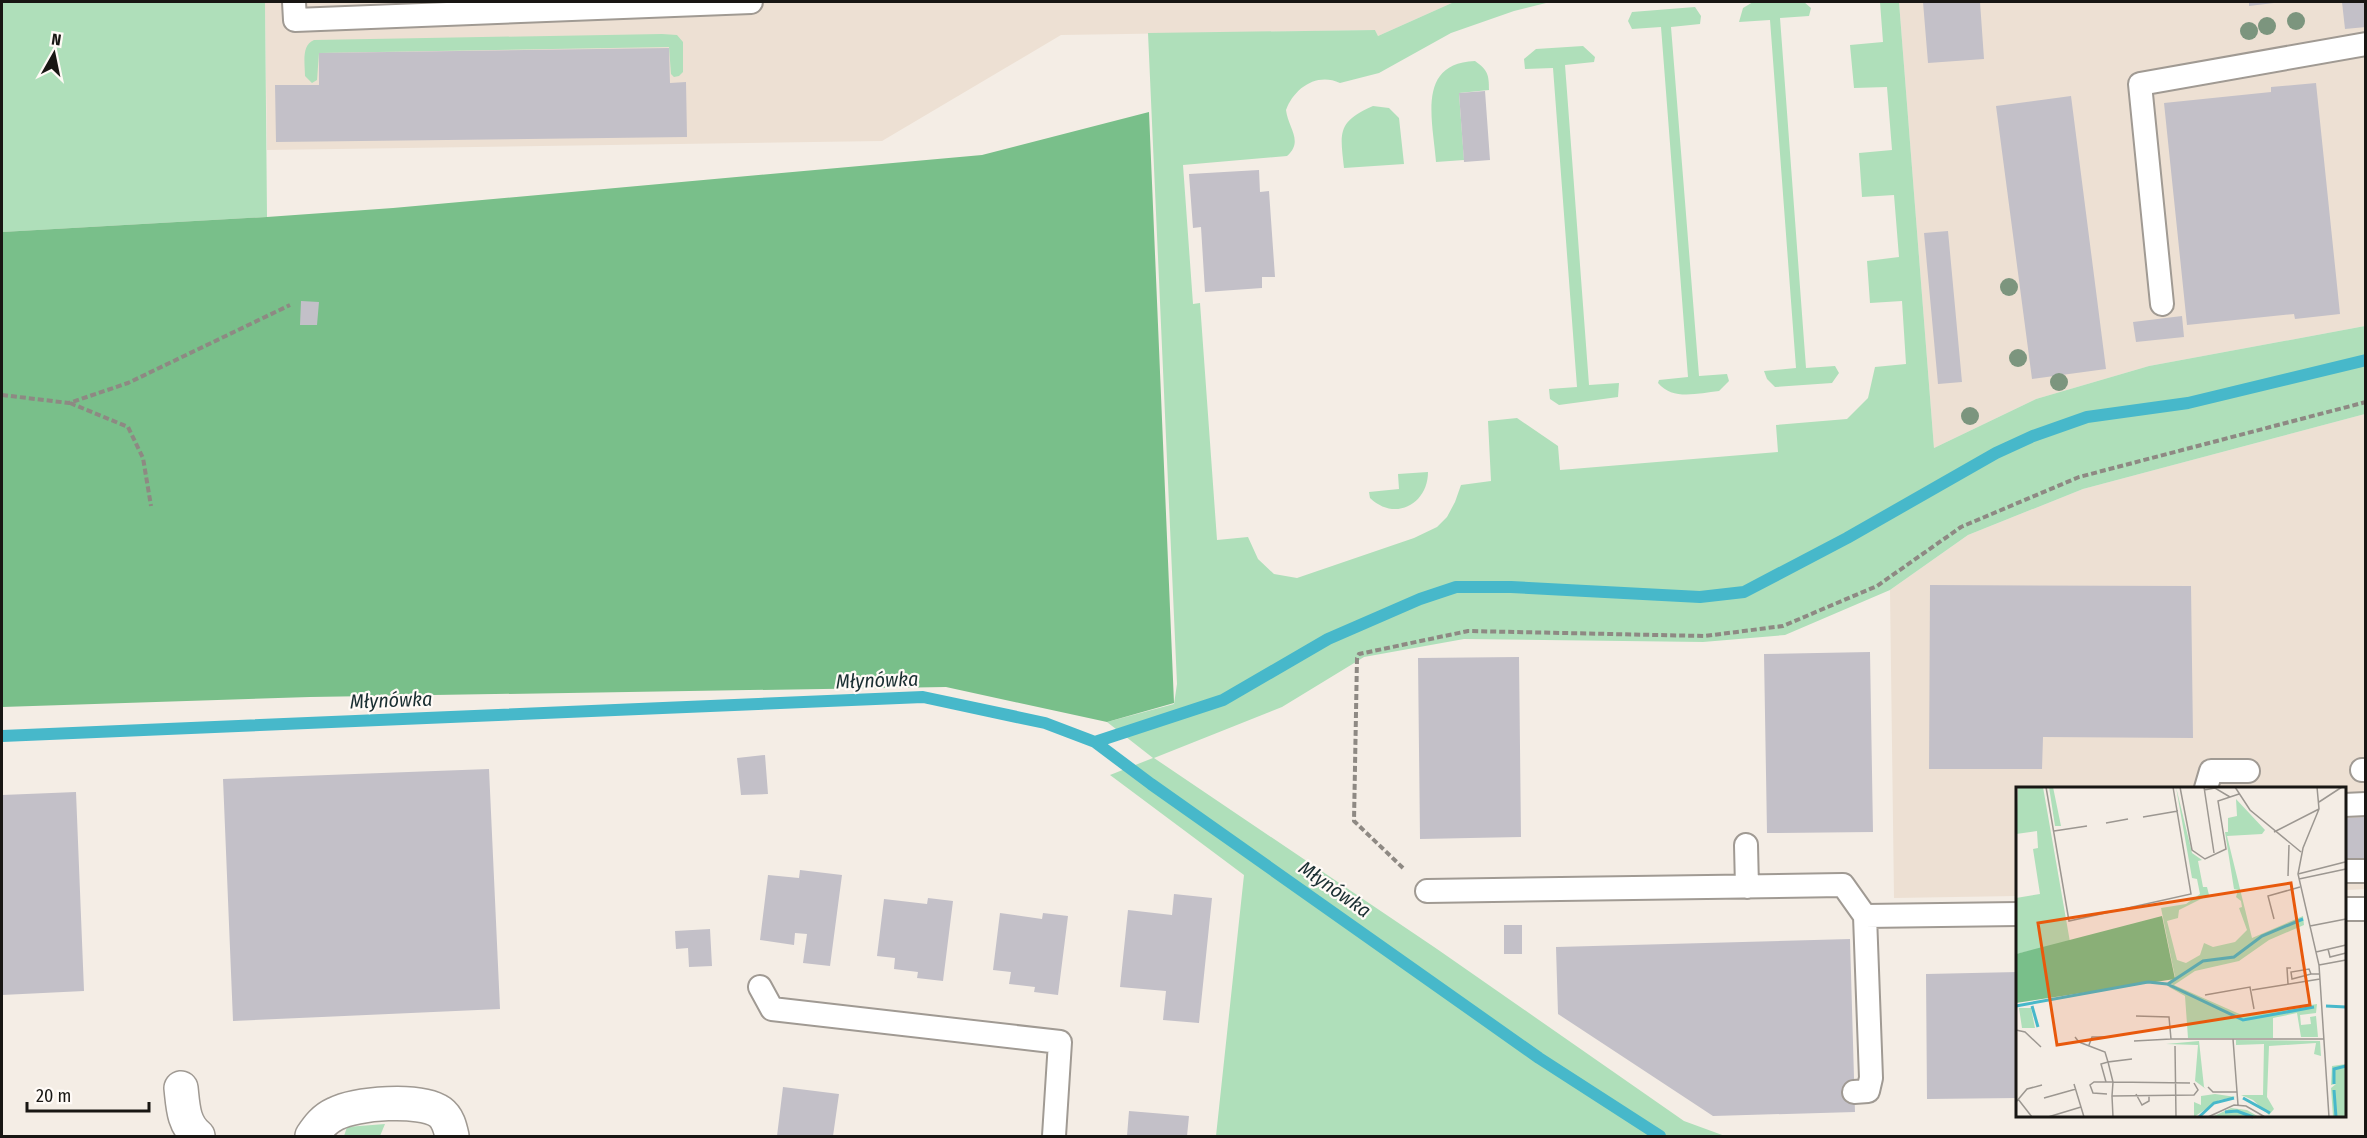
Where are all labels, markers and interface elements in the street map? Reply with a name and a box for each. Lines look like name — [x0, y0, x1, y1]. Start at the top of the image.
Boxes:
north arrow — [24, 24, 84, 84]
text: N — [50, 30, 62, 50]
water label: Młynówka — [835, 667, 919, 693]
water label: Młynówka — [349, 687, 433, 713]
inset map — [2016, 787, 2346, 1117]
water label: Młynówka — [1294, 855, 1376, 923]
scale bar — [27, 1075, 148, 1113]
text: 20 m — [36, 1085, 71, 1107]

